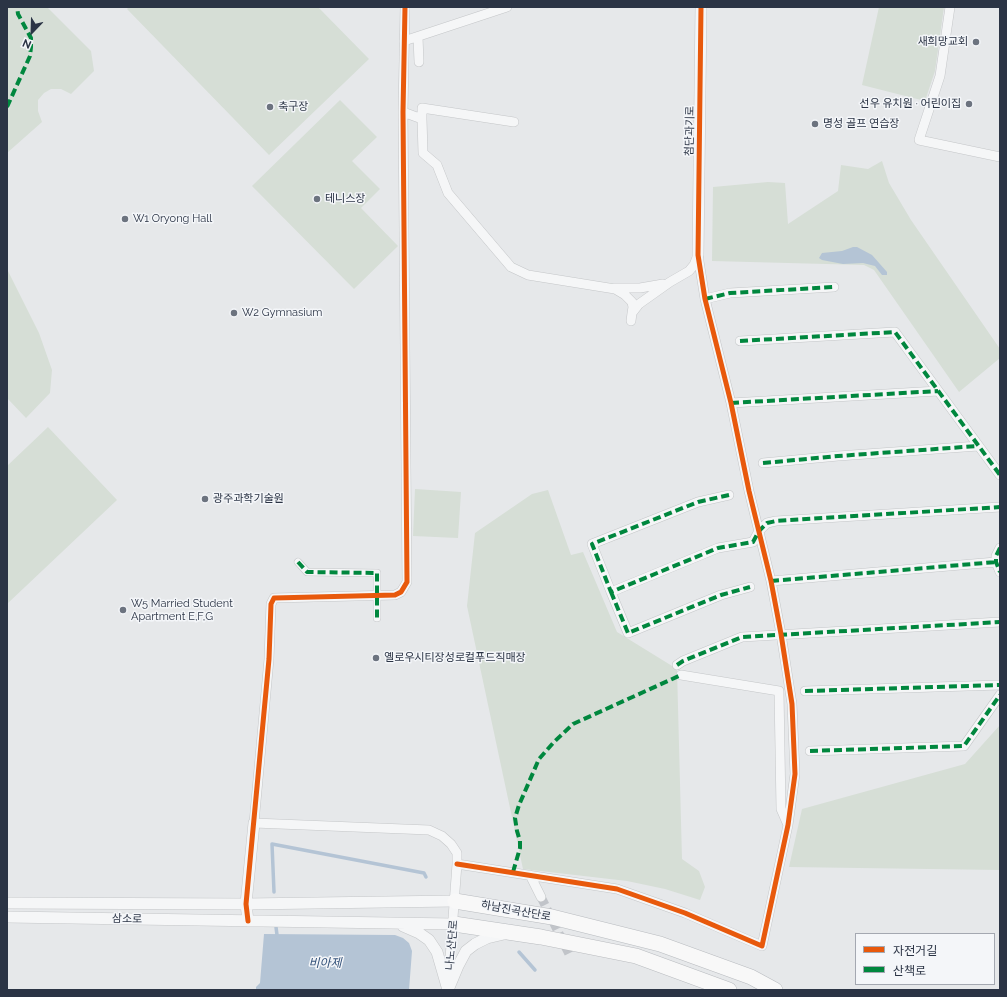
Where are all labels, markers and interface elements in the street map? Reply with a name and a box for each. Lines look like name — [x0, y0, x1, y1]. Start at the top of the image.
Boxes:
north arrow — [12, 12, 52, 52]
place label: 새희망교회 — [917, 35, 968, 49]
text: N — [21, 36, 34, 51]
marker: 새희망교회 — [971, 37, 981, 47]
place label: 선우 유치원 · 어린이집 — [859, 97, 961, 111]
marker: 선우 유치원 · 어린이집 — [964, 99, 974, 109]
place label: 축구장 — [278, 100, 308, 114]
marker: 축구장 — [265, 102, 275, 112]
street label: 첨단과기로 — [683, 106, 697, 156]
place label: 명성 골프 연습장 — [823, 117, 899, 131]
marker: 명성 골프 연습장 — [810, 119, 820, 129]
place label: 테니스장 — [325, 192, 365, 206]
marker: 테니스장 — [312, 194, 322, 204]
place label: W1 Oryong Hall — [133, 212, 212, 226]
marker: W1 Oryong Hall — [120, 214, 130, 224]
place label: W2 Gymnasium — [242, 306, 322, 320]
marker: W2 Gymnasium — [229, 308, 239, 318]
place label: 광주과학기술원 — [213, 492, 284, 506]
marker: 광주과학기술원 — [200, 494, 210, 504]
place label: W5 Married Student Apartment E,F,G — [131, 597, 233, 623]
marker: W5 Married Student Apartment E,F,G — [118, 605, 128, 615]
place label: 옐로우시티장성로컬푸드직매장 — [384, 651, 526, 665]
marker: 옐로우시티장성로컬푸드직매장 — [371, 653, 381, 663]
street label: 하남진곡산단로 — [480, 898, 552, 924]
street label: 삼소로 — [112, 912, 142, 926]
street label: 나노산단로 — [443, 919, 461, 971]
legend — [855, 933, 995, 985]
text: 자전거길 — [893, 944, 937, 958]
water label: 비아제 — [308, 956, 342, 970]
text: 산책로 — [893, 964, 926, 978]

